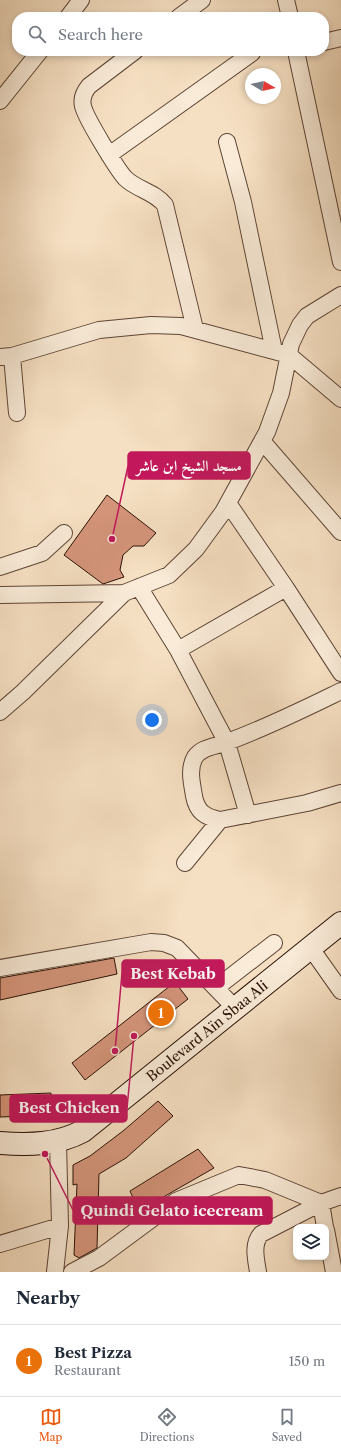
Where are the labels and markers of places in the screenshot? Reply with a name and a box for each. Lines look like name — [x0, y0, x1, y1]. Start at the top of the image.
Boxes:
callout: مسجد الشيخ ابن عاشر — [128, 452, 250, 479]
callout: Best Kebab — [122, 960, 224, 987]
pin: 1 — [148, 998, 174, 1028]
callout: Best Chicken — [10, 1095, 127, 1122]
callout: Quindi Gelato icecream — [73, 1197, 272, 1224]

